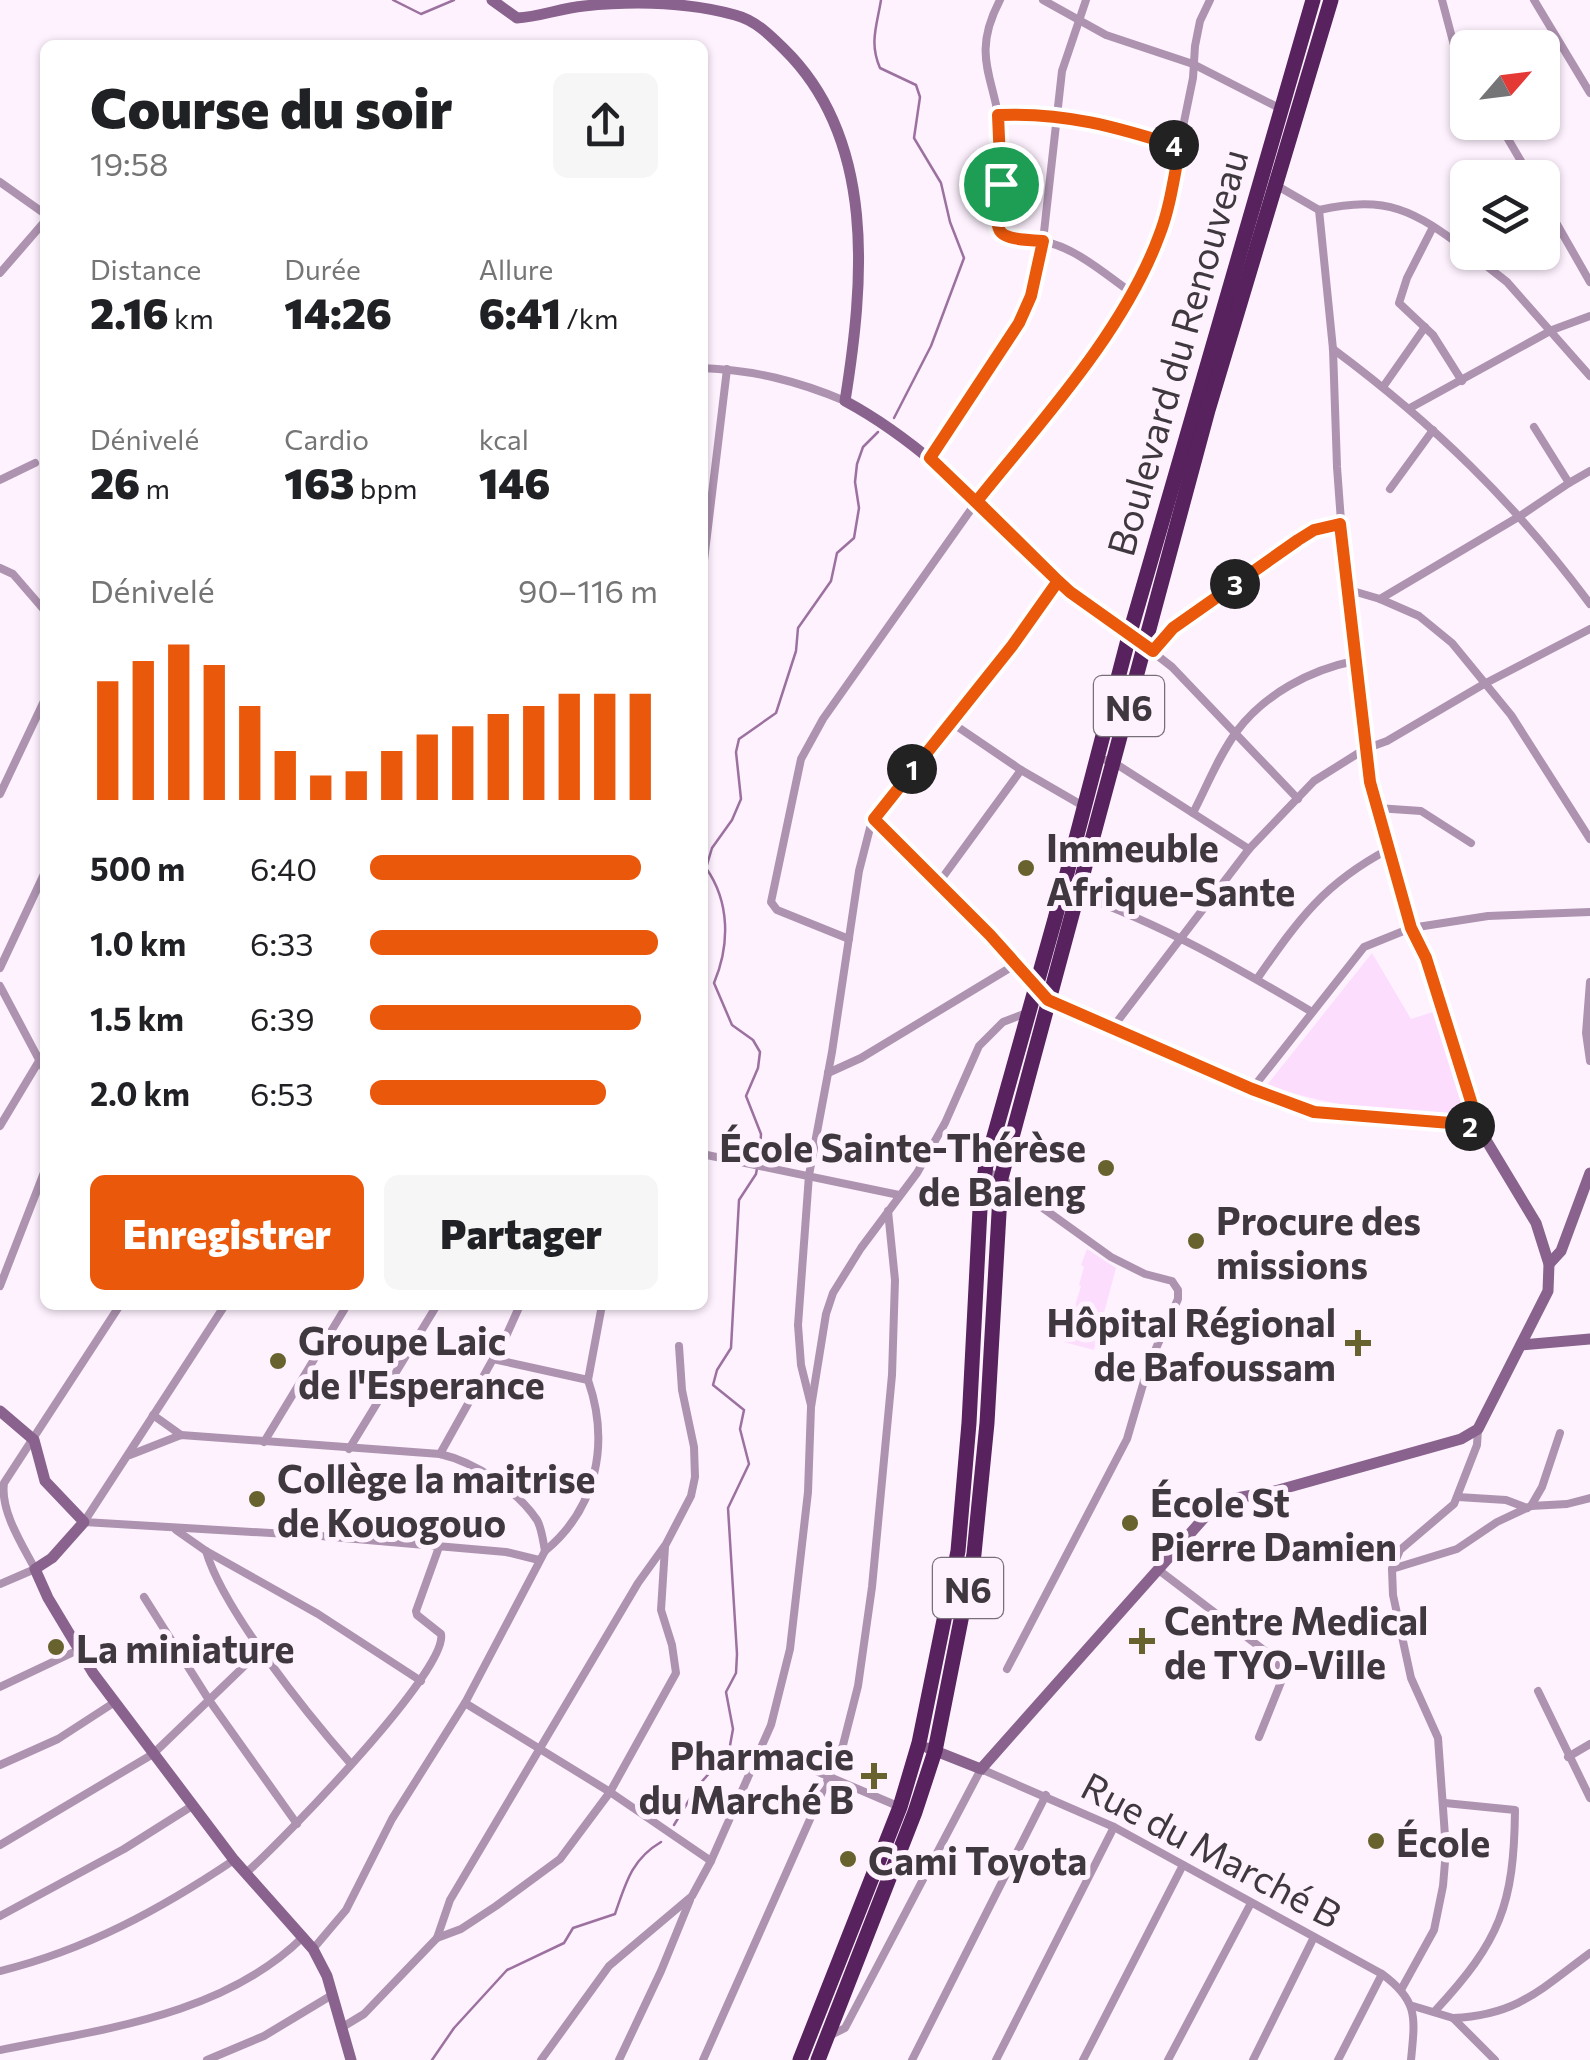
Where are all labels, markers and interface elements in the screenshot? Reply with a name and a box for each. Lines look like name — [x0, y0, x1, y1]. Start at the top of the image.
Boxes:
north arrow — [1450, 30, 1560, 140]
map controls — [1450, 30, 1560, 270]
text: Course du soir — [90, 72, 453, 139]
button: share — [553, 73, 658, 178]
pin: 4 — [1149, 120, 1199, 170]
text: 4 — [1165, 128, 1183, 162]
pin — [959, 142, 1044, 227]
text: 19:58 — [90, 143, 168, 183]
street label: Boulevard du Renouveau — [1095, 143, 1257, 561]
icon: arrive — [974, 157, 1029, 212]
button: layers — [1450, 160, 1560, 270]
text: Distance — [90, 252, 201, 286]
text: Durée — [284, 252, 361, 286]
text: Allure — [479, 252, 553, 286]
text: 2.16 — [90, 286, 169, 338]
text: 14:26 — [284, 286, 392, 338]
text: 6:41 — [479, 286, 561, 338]
text: km — [169, 301, 214, 335]
text: /km — [561, 301, 618, 335]
text: Dénivelé — [90, 422, 199, 456]
text: Cardio — [284, 422, 369, 456]
text: kcal — [479, 422, 529, 456]
text: 26 — [90, 456, 140, 508]
text: 163 — [284, 456, 354, 508]
text: 146 — [479, 456, 551, 508]
text: m — [140, 471, 170, 505]
text: bpm — [354, 471, 417, 505]
pin: 3 — [1210, 559, 1260, 609]
text: 3 — [1227, 567, 1243, 601]
text: Dénivelé — [90, 570, 215, 610]
text: 90–116 m — [518, 570, 658, 610]
road number: N6 — [1094, 676, 1164, 736]
pin: 1 — [887, 744, 937, 794]
text: 1 — [906, 752, 918, 786]
place label: Immeuble Afrique-Sante — [1046, 823, 1295, 914]
text: 500 m — [90, 848, 185, 888]
text: 6:40 — [250, 848, 317, 888]
marker: Immeuble Afrique-Sante — [1015, 857, 1037, 879]
text: 1.0 km — [90, 923, 186, 963]
text: 6:33 — [250, 923, 313, 963]
text: 1.5 km — [90, 998, 184, 1038]
text: 6:39 — [250, 998, 315, 1038]
text: 2.0 km — [90, 1073, 190, 1113]
text: 6:53 — [250, 1073, 314, 1113]
pin: 2 — [1445, 1101, 1495, 1151]
text: 2 — [1462, 1109, 1478, 1143]
place label: École Sainte-Thérèse de Baleng — [719, 1123, 1086, 1214]
marker: École Sainte-Thérèse de Baleng — [1095, 1157, 1117, 1179]
button: Enregistrer — [90, 1175, 364, 1290]
button: Partager — [384, 1175, 658, 1290]
place label: Procure des missions — [1216, 1196, 1421, 1287]
marker: Procure des missions — [1185, 1230, 1207, 1252]
place label: Hôpital Régional de Bafoussam — [1047, 1298, 1336, 1389]
place label: Groupe Laic de l'Esperance — [298, 1316, 545, 1407]
marker: Hôpital Régional de Bafoussam — [1345, 1330, 1371, 1356]
marker: Groupe Laic de l'Esperance — [267, 1350, 289, 1372]
place label: Collège la maitrise de Kouogouo — [277, 1454, 596, 1545]
place label: École St Pierre Damien — [1150, 1478, 1397, 1569]
marker: Collège la maitrise de Kouogouo — [246, 1488, 268, 1510]
marker: École St Pierre Damien — [1119, 1512, 1141, 1534]
road number: N6 — [933, 1558, 1003, 1618]
place label: Centre Medical de TYO-Ville — [1164, 1596, 1428, 1687]
place label: La miniature — [76, 1624, 295, 1671]
marker: Centre Medical de TYO-Ville — [1129, 1628, 1155, 1654]
marker: La miniature — [45, 1636, 67, 1658]
place label: Pharmacie du Marché B — [639, 1731, 854, 1822]
street label: Rue du Marché B — [1074, 1761, 1350, 1937]
marker: Pharmacie du Marché B — [863, 1765, 885, 1787]
place label: École — [1396, 1818, 1490, 1865]
marker: École — [1365, 1830, 1387, 1852]
place label: Cami Toyota — [868, 1836, 1087, 1883]
marker: Cami Toyota — [837, 1848, 859, 1870]

